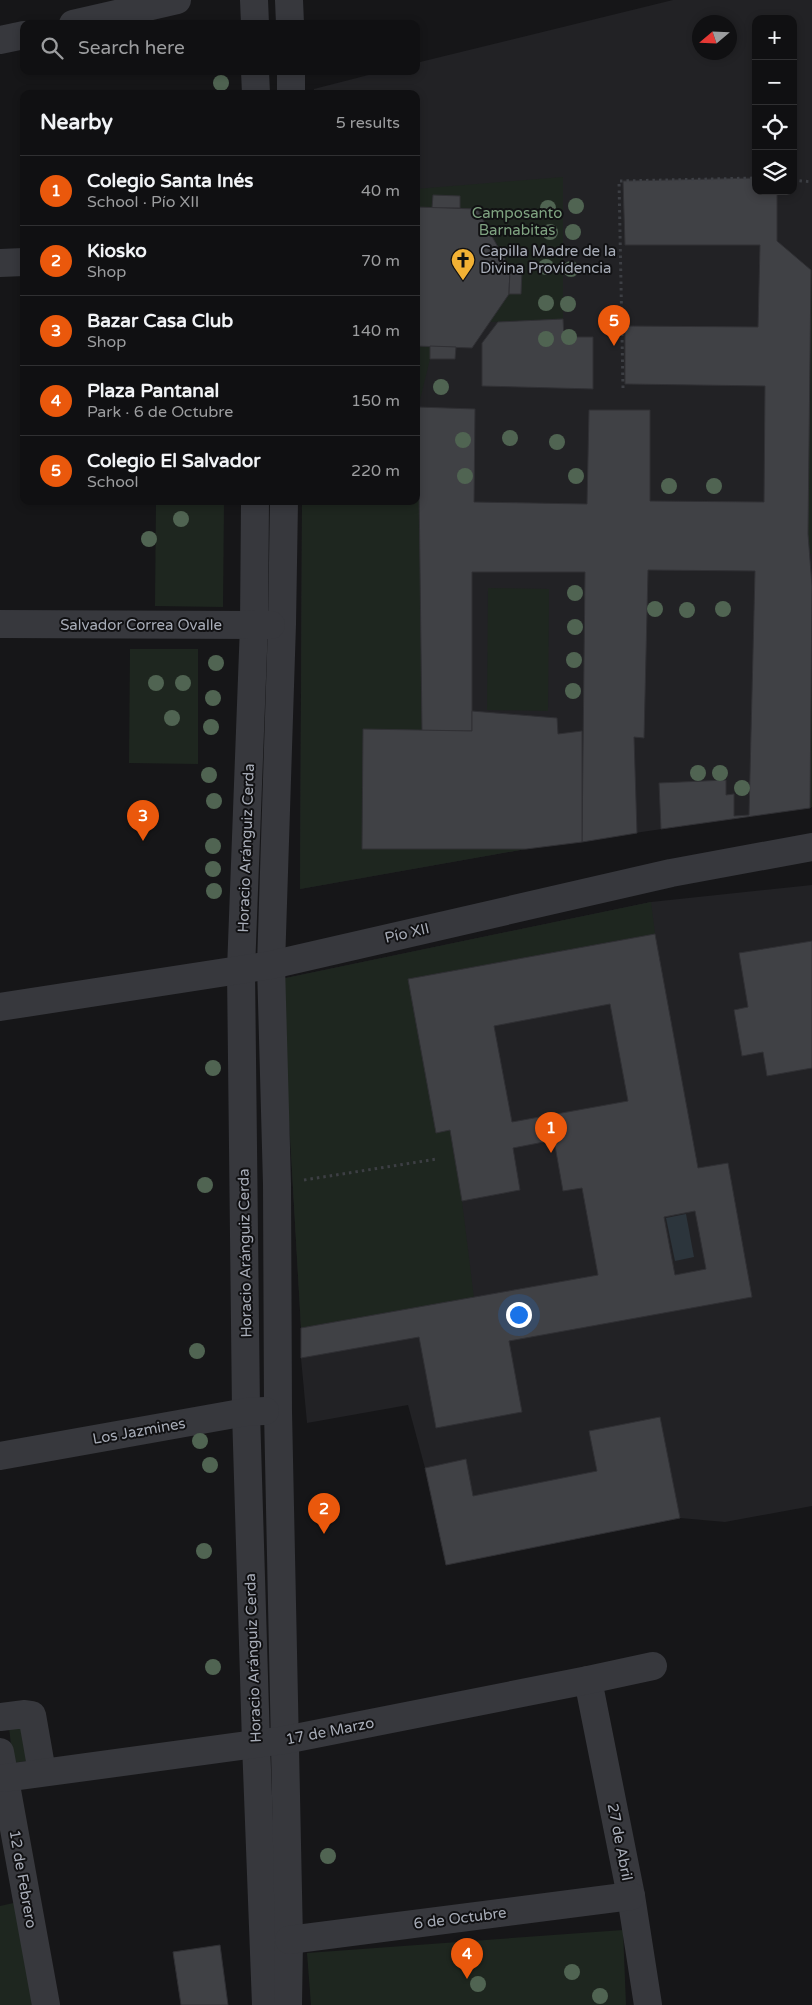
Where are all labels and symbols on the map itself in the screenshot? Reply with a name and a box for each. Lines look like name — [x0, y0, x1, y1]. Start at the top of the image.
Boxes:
north arrow — [692, 15, 737, 60]
park label: Camposanto Barnabitas — [472, 204, 562, 239]
place label: Capilla Madre de la Divina Providencia — [480, 242, 616, 277]
church icon: Capilla Madre de la Divina Providencia — [450, 247, 476, 281]
pin: 5 — [598, 305, 630, 346]
street label: Salvador Correa Ovalle — [60, 616, 222, 634]
street label: Horacio Aránguiz Cerda — [234, 763, 258, 933]
pin: 3 — [127, 800, 159, 841]
street label: Pío XII — [383, 919, 431, 947]
pin: 1 — [535, 1112, 567, 1153]
street label: Horacio Aránguiz Cerda — [235, 1168, 255, 1338]
your location — [506, 1302, 532, 1328]
street label: Los Jazmines — [91, 1414, 187, 1448]
pin: 2 — [308, 1493, 340, 1534]
street label: Horacio Aránguiz Cerda — [241, 1573, 265, 1743]
street label: 17 de Marzo — [284, 1714, 376, 1748]
street label: 27 de Abril — [604, 1802, 636, 1882]
street label: 12 de Febrero — [5, 1828, 41, 1930]
street label: 6 de Octubre — [413, 1903, 507, 1933]
pin: 4 — [451, 1938, 483, 1979]

